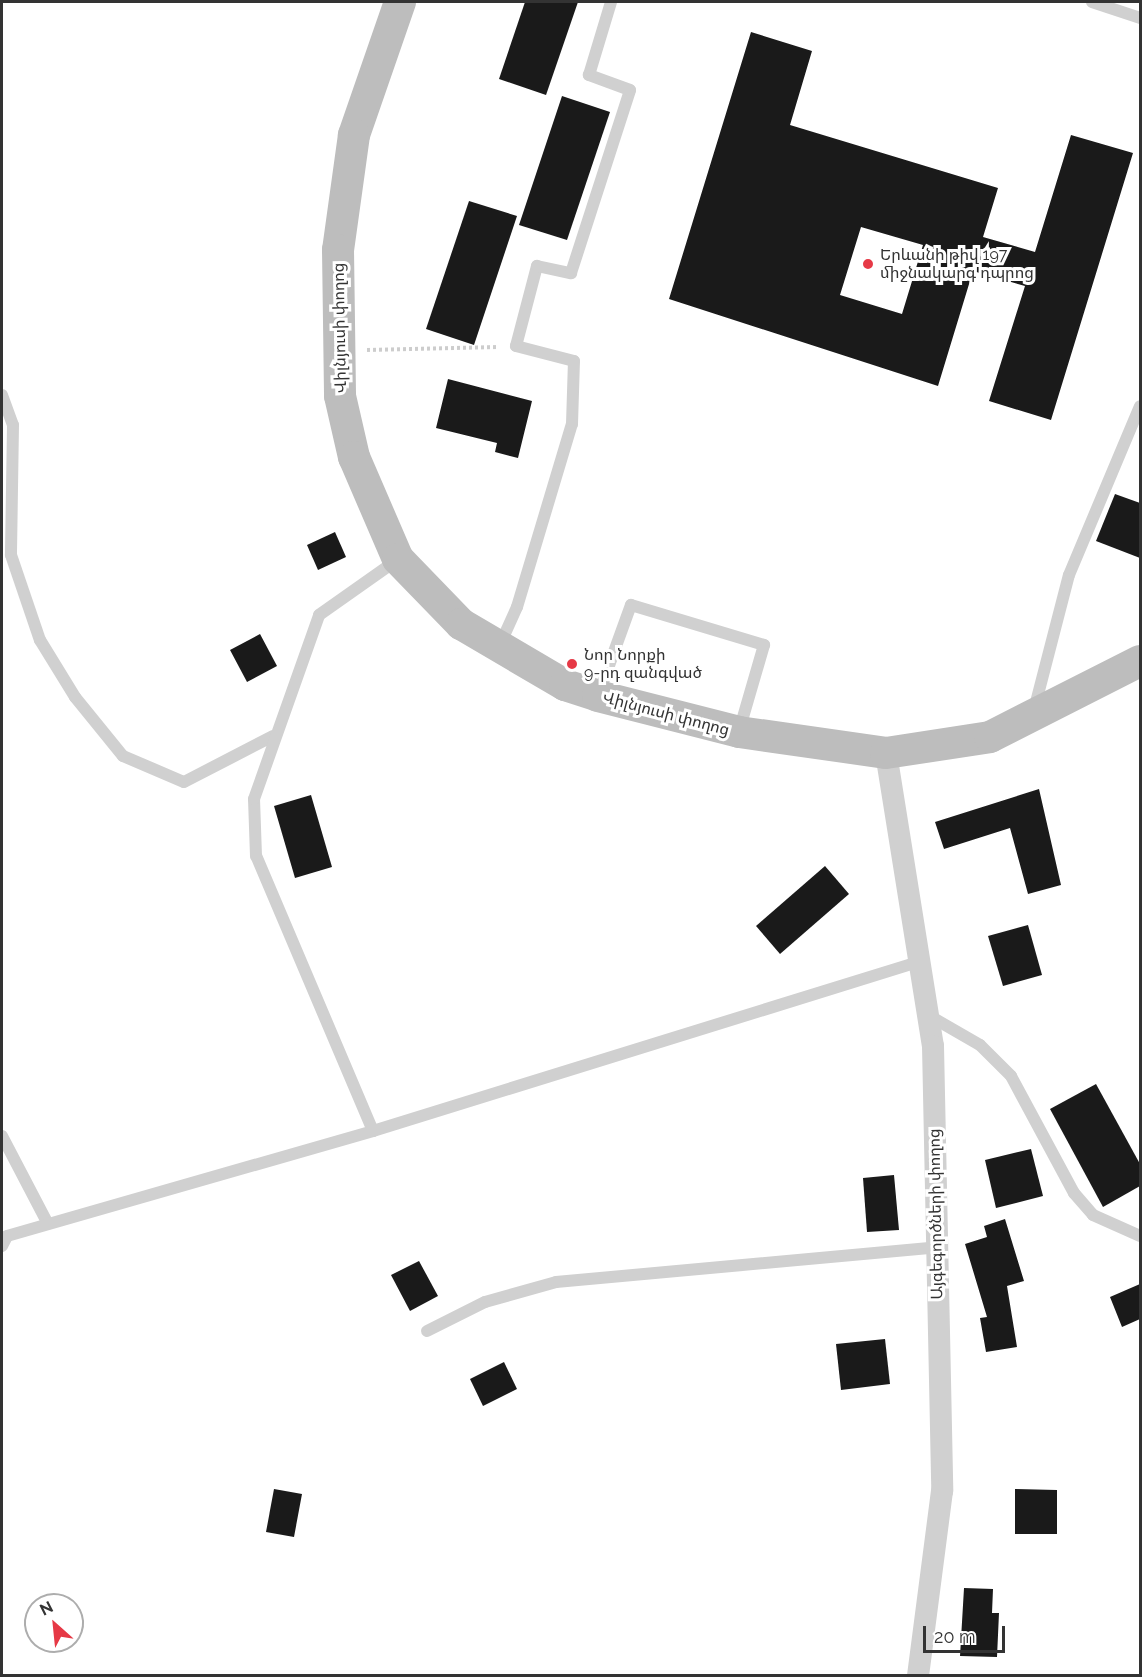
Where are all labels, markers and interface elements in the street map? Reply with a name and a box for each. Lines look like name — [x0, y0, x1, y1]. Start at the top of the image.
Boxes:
place label: Երևանի թիվ 197 միջնակարգ դպրոց — [880, 245, 1034, 283]
marker: Երևանի թիվ 197 միջնակարգ դպրոց — [861, 257, 875, 271]
street label: Վիլնյուսի փողոց — [329, 263, 351, 393]
place label: Նոր Նորքի 9-րդ զանգված — [584, 645, 702, 683]
marker: Նոր Նորքի 9-րդ զանգված — [565, 657, 579, 671]
street label: Վիլնյուսի փողոց — [600, 688, 732, 740]
street label: Այգեգործների փողոց — [925, 1128, 947, 1300]
north arrow — [24, 1593, 84, 1653]
text: N — [37, 1597, 56, 1620]
scale bar — [926, 1614, 1008, 1652]
text: 20 m — [934, 1626, 976, 1647]

